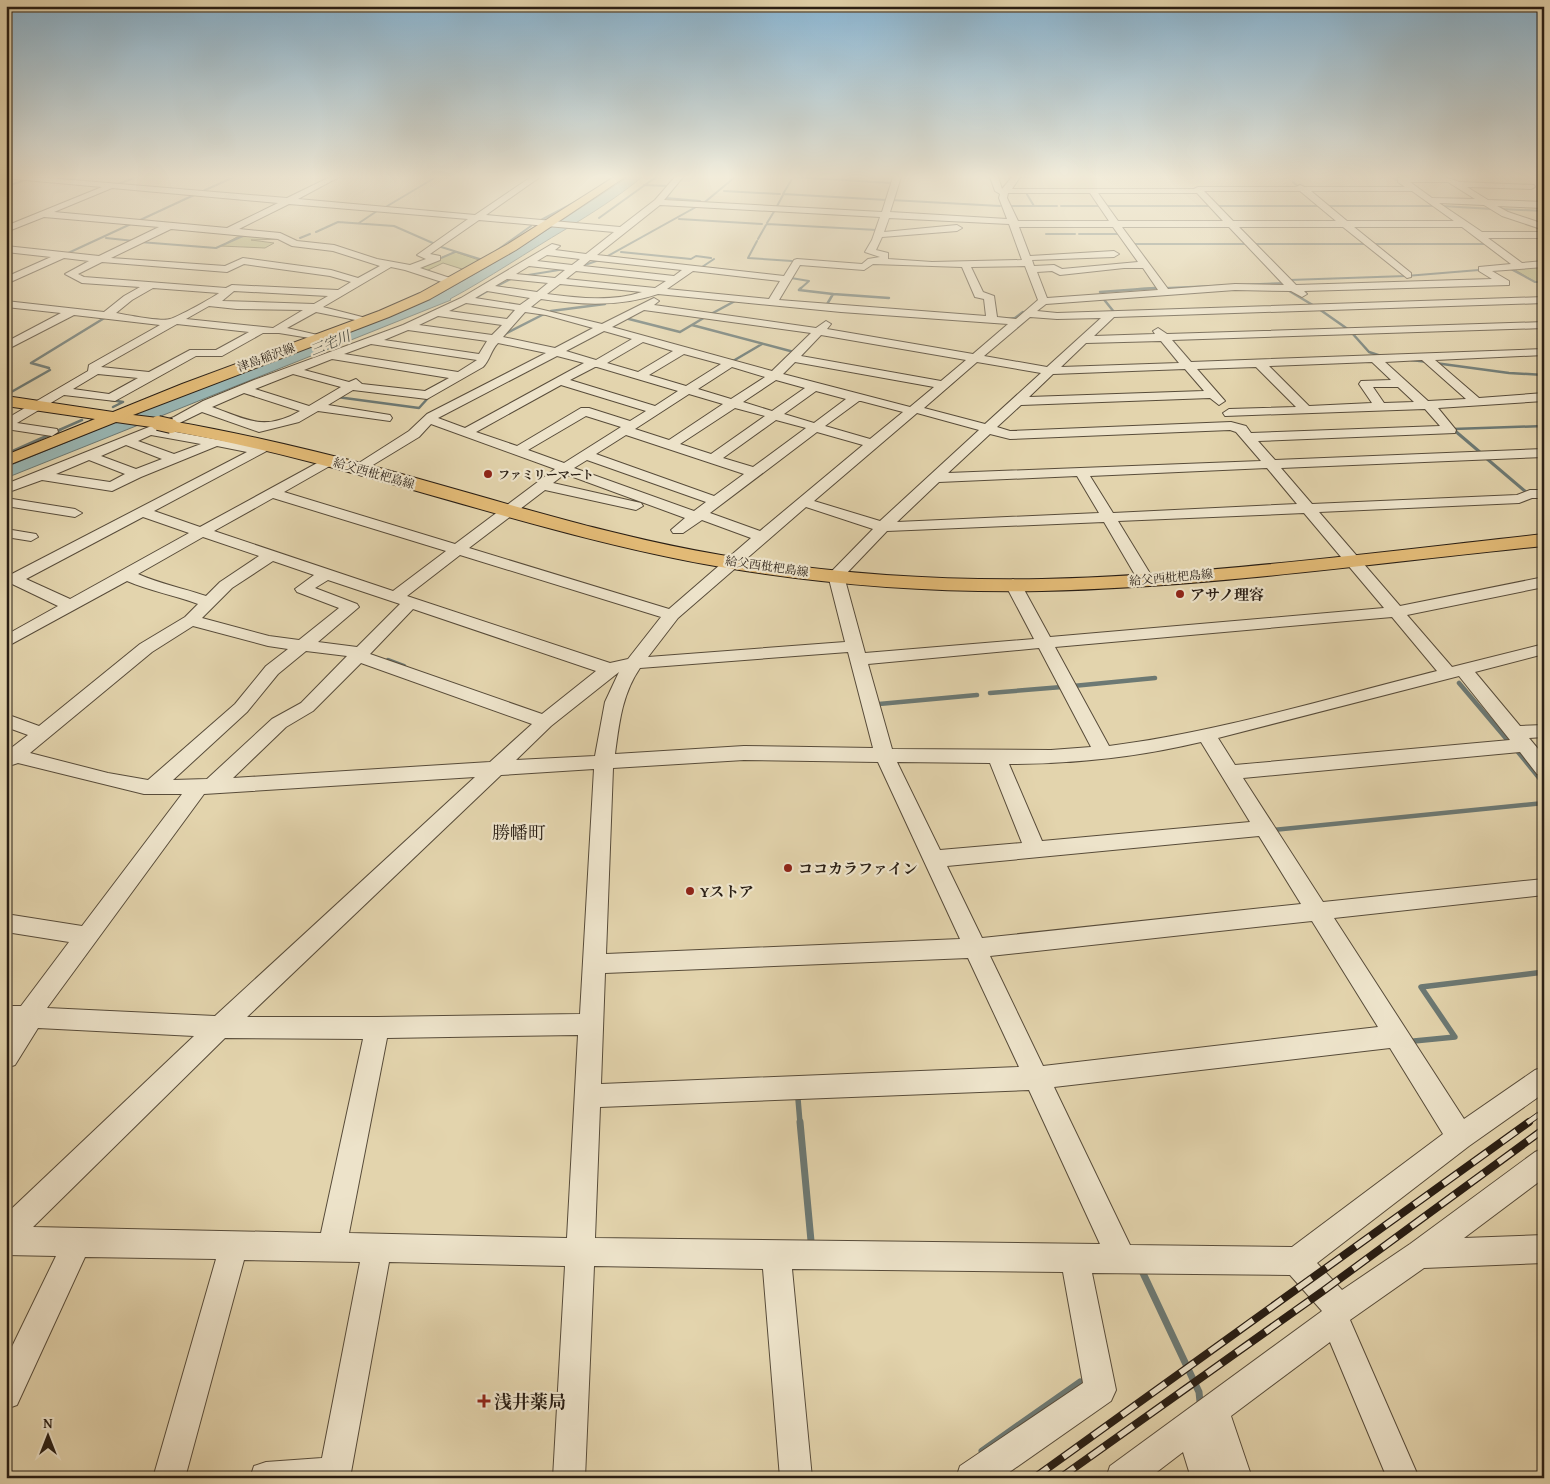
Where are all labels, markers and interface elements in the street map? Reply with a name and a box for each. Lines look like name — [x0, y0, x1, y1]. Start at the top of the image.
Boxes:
water label: 三宅川 — [307, 325, 355, 360]
street label: 津島稲沢線 — [235, 339, 297, 375]
street label: 給父西枇杷島線 — [331, 453, 417, 493]
place label: ファミリーマート — [498, 466, 594, 483]
marker: ファミリーマート — [482, 468, 494, 480]
street label: 給父西枇杷島線 — [724, 552, 810, 580]
street label: 給父西枇杷島線 — [1128, 565, 1214, 589]
place label: アサノ理容 — [1190, 584, 1264, 605]
marker: アサノ理容 — [1174, 588, 1186, 600]
district label: 勝幡町 — [492, 819, 546, 846]
place label: ココカラファイン — [798, 858, 918, 879]
marker: ココカラファイン — [782, 862, 794, 874]
place label: Yストア — [700, 881, 754, 902]
marker: Yストア — [684, 885, 696, 897]
place label: 浅井薬局 — [494, 1388, 566, 1415]
marker: 浅井薬局 — [478, 1395, 490, 1407]
north arrow — [22, 1412, 72, 1462]
text: N — [43, 1413, 53, 1433]

